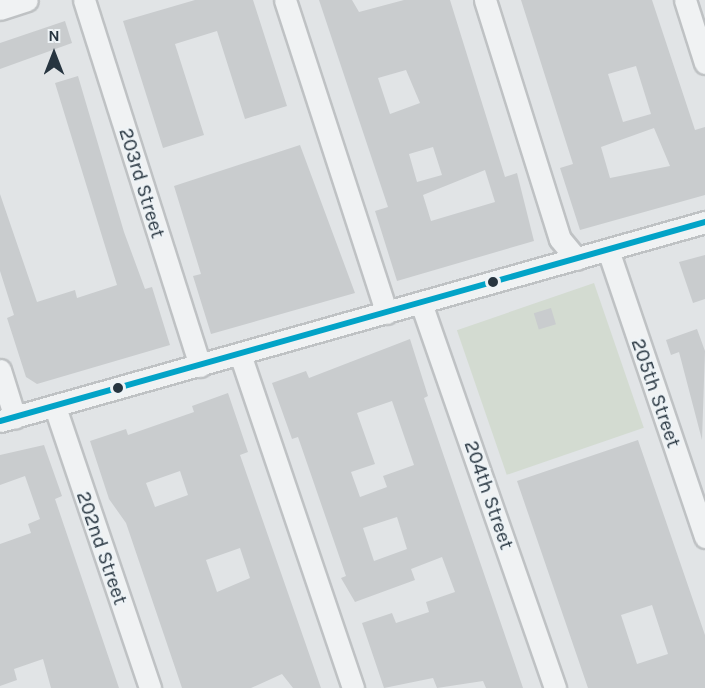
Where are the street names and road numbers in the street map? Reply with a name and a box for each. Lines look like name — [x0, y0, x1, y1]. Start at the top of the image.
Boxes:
street label: 203rd Street — [114, 125, 170, 241]
street label: 205th Street — [626, 335, 686, 451]
street label: 204th Street — [459, 437, 519, 553]
street label: 202nd Street — [71, 488, 133, 608]

